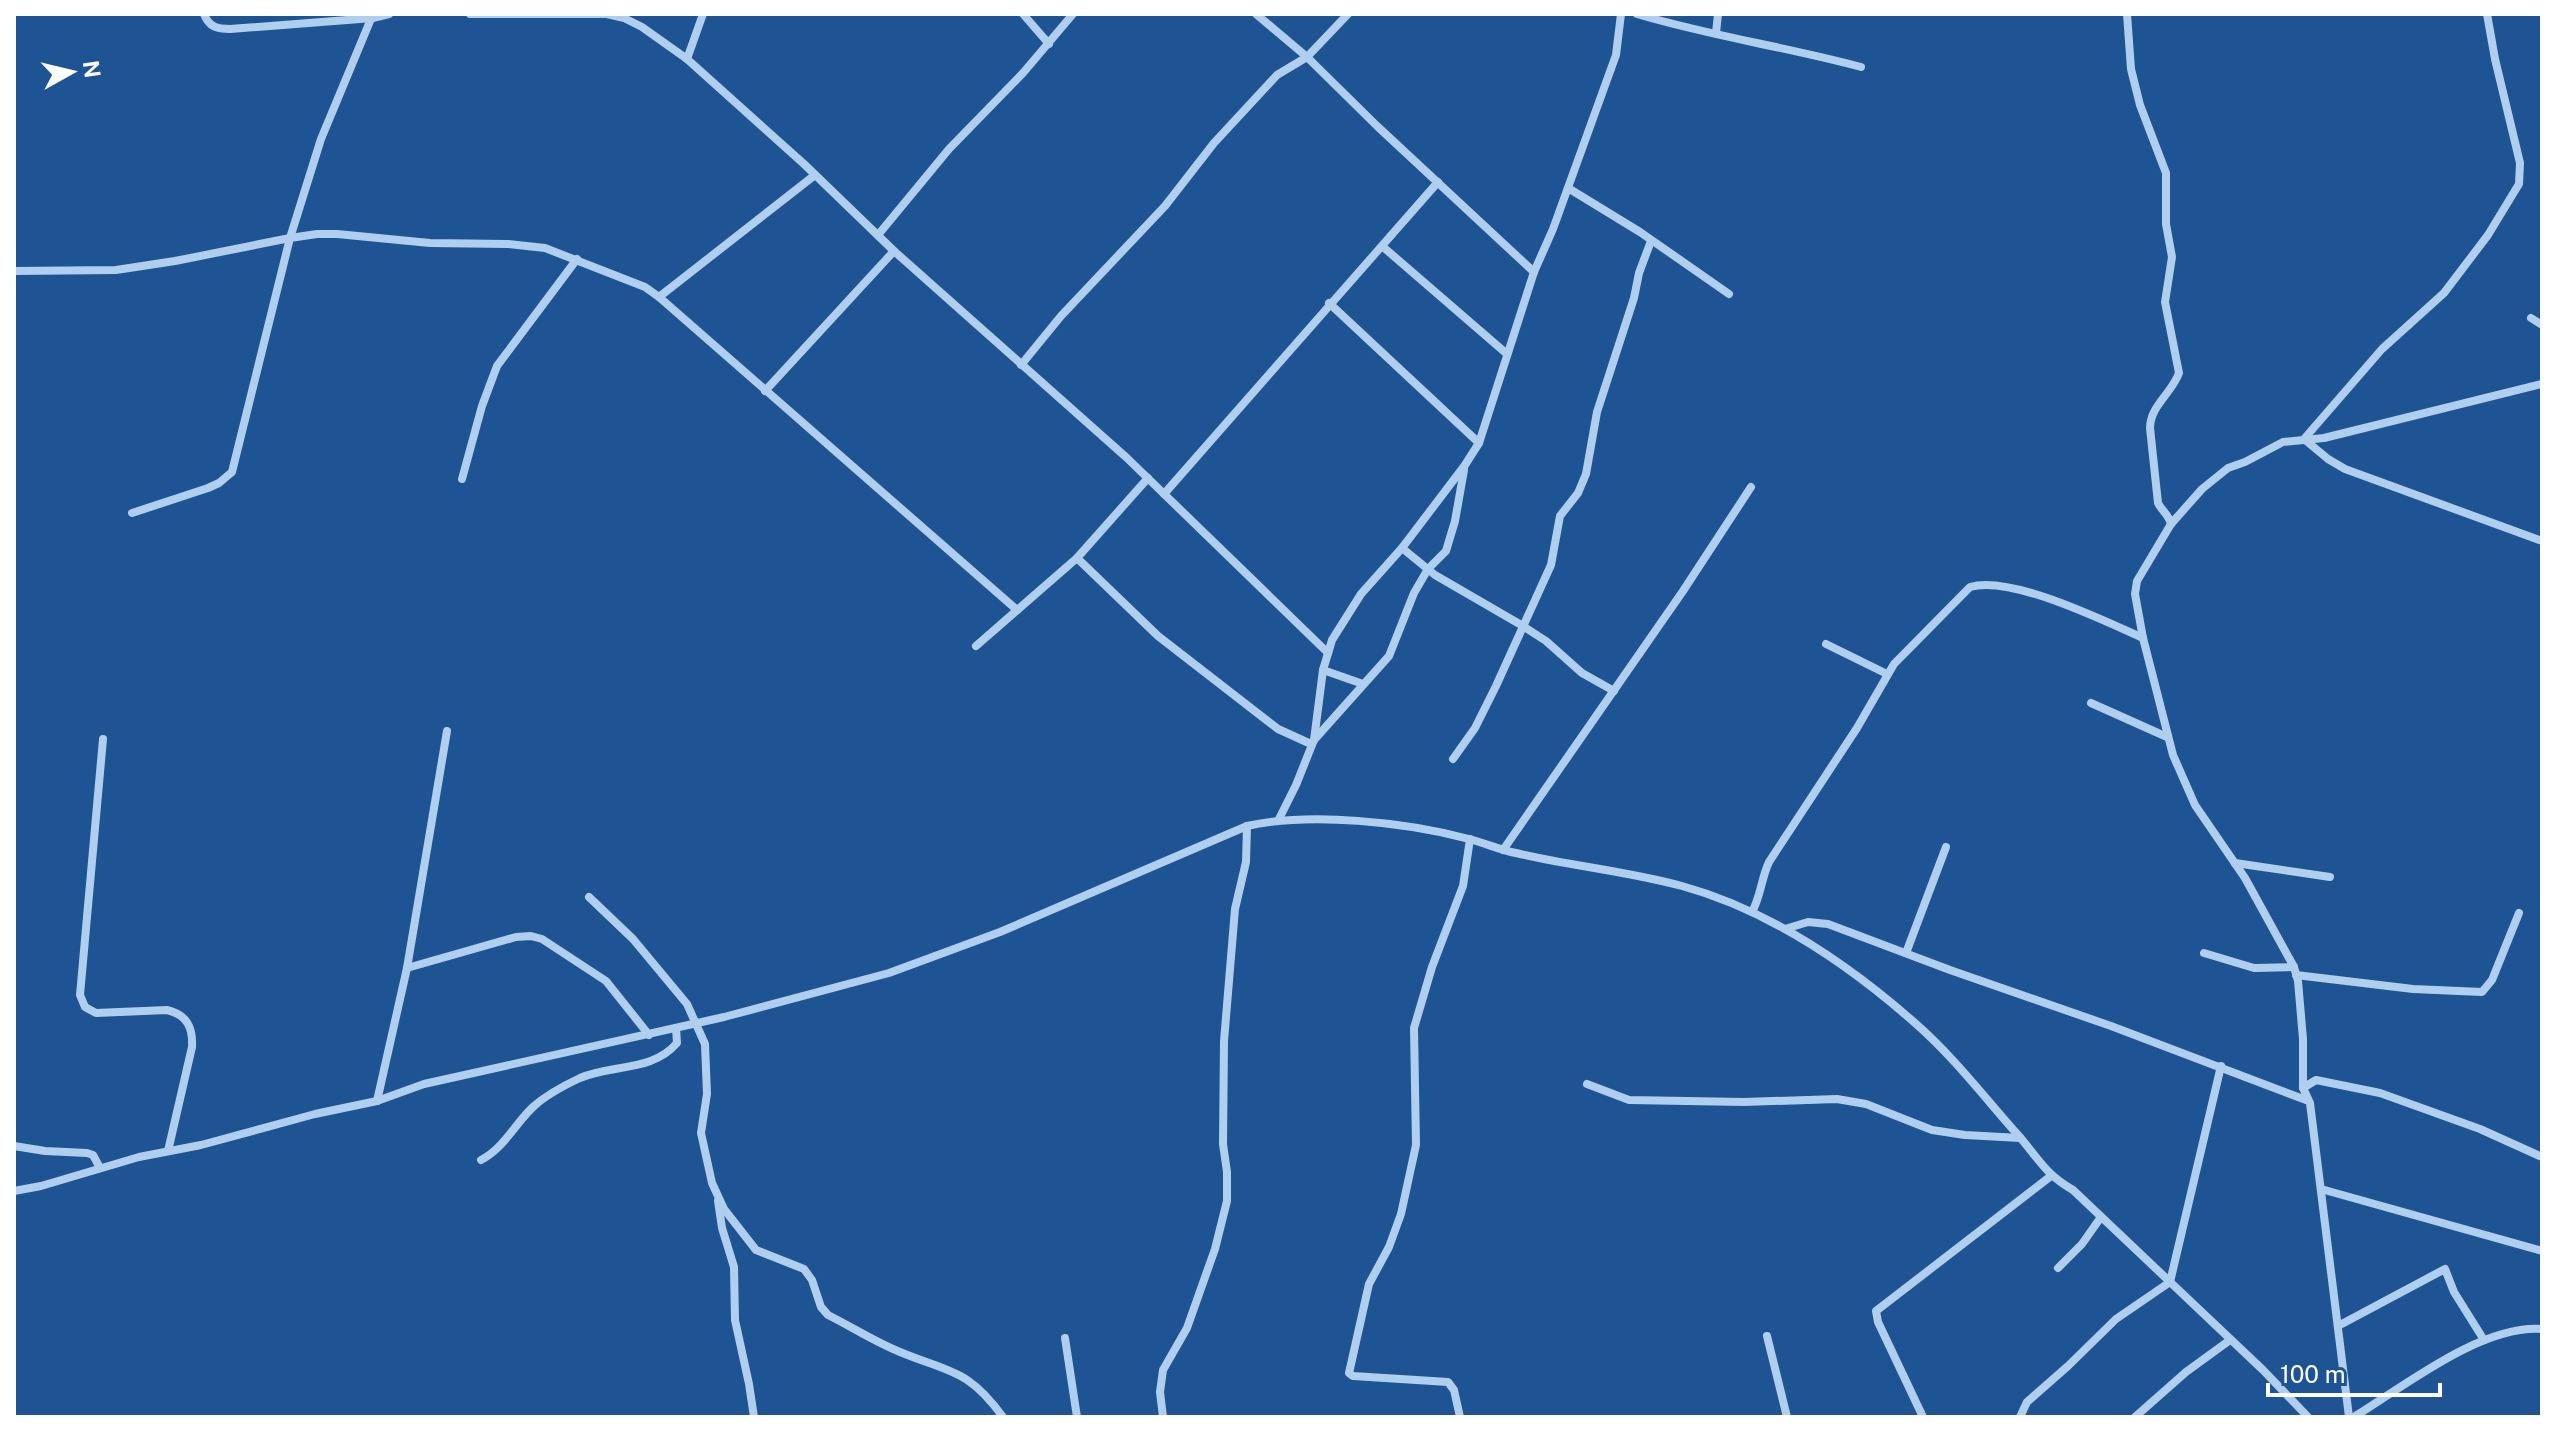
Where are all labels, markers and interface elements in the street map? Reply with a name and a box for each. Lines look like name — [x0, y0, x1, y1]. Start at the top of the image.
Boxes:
north arrow — [32, 32, 112, 112]
text: N — [78, 59, 106, 80]
scale bar — [2268, 1347, 2440, 1397]
text: 100 m — [2280, 1360, 2346, 1388]

